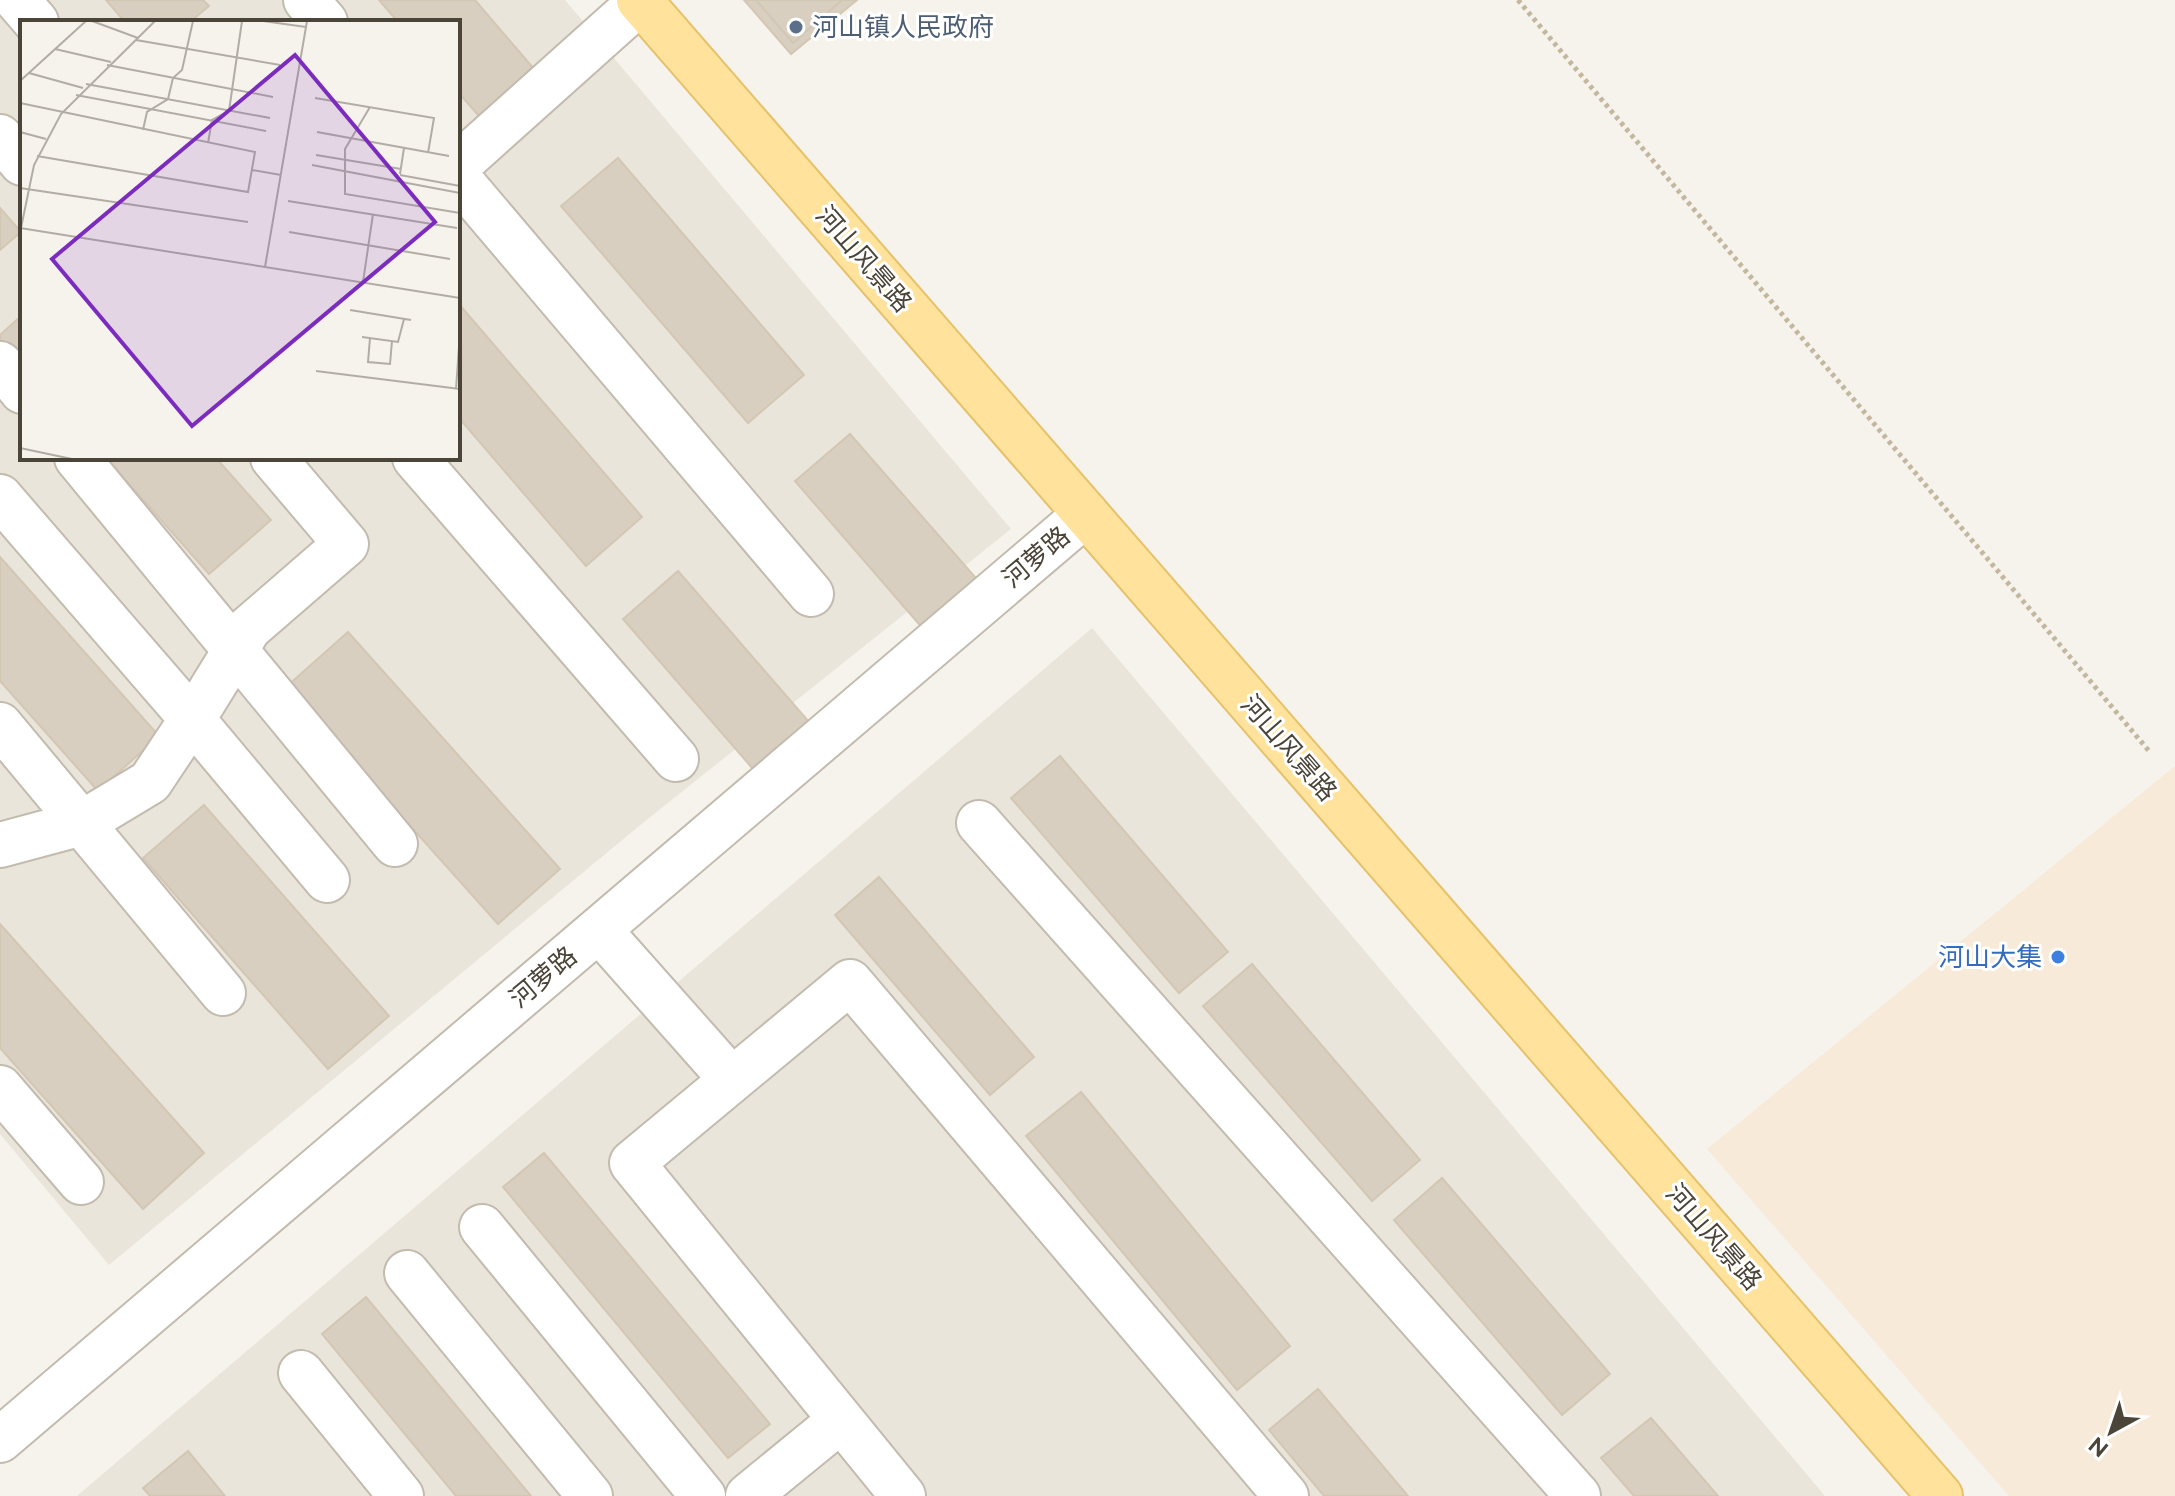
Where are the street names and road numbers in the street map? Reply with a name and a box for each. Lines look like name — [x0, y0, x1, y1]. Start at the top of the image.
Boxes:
street label: 河山风景路 — [810, 200, 918, 318]
street label: 河萝路 — [996, 520, 1076, 594]
street label: 河山风景路 — [1235, 689, 1343, 807]
street label: 河萝路 — [503, 940, 583, 1014]
street label: 河山风景路 — [1660, 1178, 1768, 1296]

